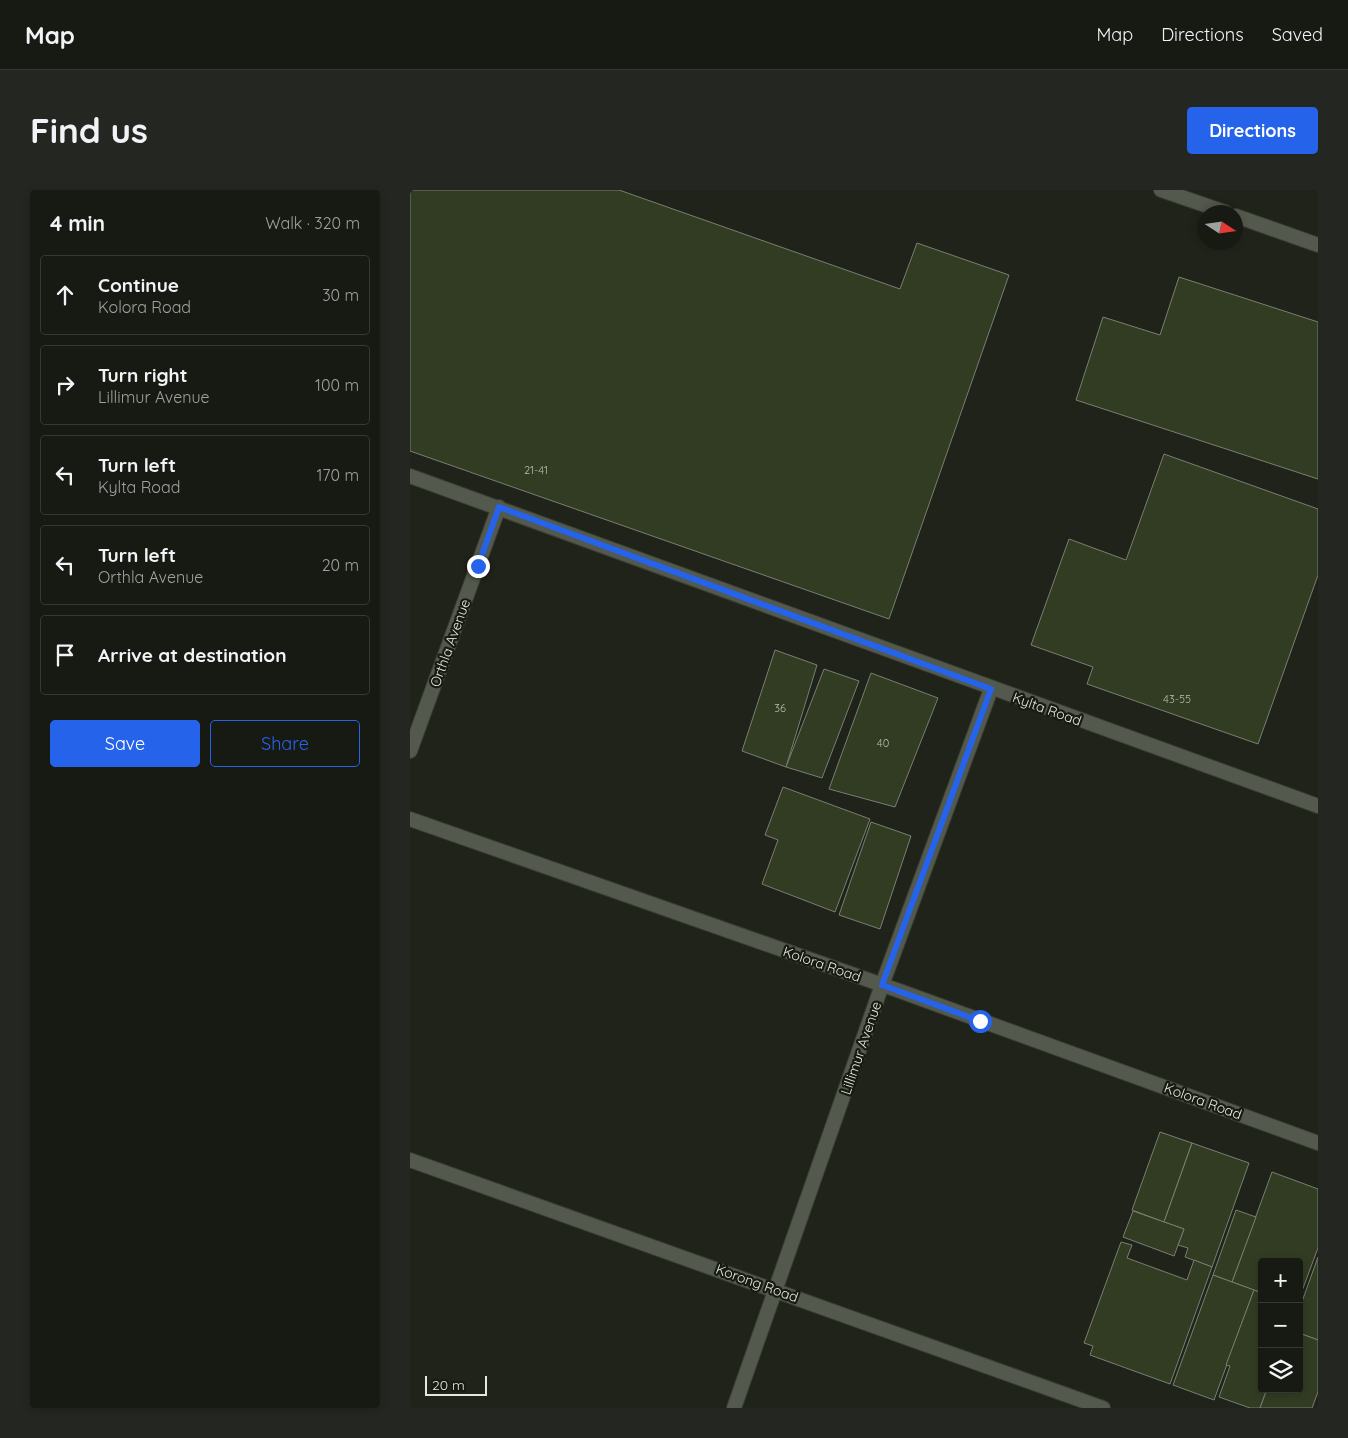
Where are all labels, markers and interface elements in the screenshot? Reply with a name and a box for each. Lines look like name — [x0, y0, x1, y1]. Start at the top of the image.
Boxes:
text: Map — [25, 20, 75, 50]
text: Map — [1096, 23, 1133, 46]
text: Directions — [1161, 23, 1244, 46]
text: Saved — [1272, 23, 1323, 46]
button: Directions — [1187, 107, 1318, 154]
text: Find us — [30, 108, 148, 152]
north arrow — [1198, 205, 1243, 250]
text: 4 min — [50, 210, 105, 236]
text: Walk · 320 m — [265, 213, 360, 233]
text: Continue — [98, 273, 179, 297]
icon: ahead — [51, 281, 79, 309]
text: 30 m — [322, 285, 359, 305]
text: Kolora Road — [98, 297, 191, 317]
text: Turn right — [98, 363, 187, 387]
icon: right — [51, 371, 79, 399]
text: 100 m — [315, 375, 359, 395]
text: Lillimur Avenue — [98, 387, 210, 407]
text: Turn left — [98, 453, 176, 477]
icon: left — [51, 461, 79, 489]
house number: 21-41 — [524, 463, 548, 477]
text: 170 m — [316, 465, 359, 485]
text: Kylta Road — [98, 477, 180, 497]
text: Turn left — [98, 543, 176, 567]
icon: left — [51, 551, 79, 579]
text: 20 m — [322, 555, 359, 575]
route end — [467, 555, 490, 578]
text: Orthla Avenue — [98, 567, 203, 587]
street label: Orthla Avenue — [426, 597, 474, 689]
icon: arrive — [51, 641, 79, 669]
text: Arrive at destination — [98, 643, 287, 667]
street label: Kylta Road — [1010, 688, 1084, 730]
house number: 43-55 — [1163, 692, 1191, 706]
house number: 36 — [774, 701, 786, 715]
button: Save — [50, 720, 200, 767]
button: Share — [210, 720, 360, 767]
house number: 40 — [877, 736, 889, 750]
street label: Kolora Road — [781, 942, 863, 986]
street label: Lillimur Avenue — [837, 999, 885, 1097]
route start — [969, 1010, 992, 1033]
street label: Kolora Road — [1162, 1079, 1244, 1123]
map controls — [1258, 1258, 1303, 1393]
button: + — [1258, 1258, 1303, 1303]
street label: Korong Road — [713, 1260, 801, 1306]
button: − — [1258, 1303, 1303, 1348]
button: layers — [1258, 1348, 1303, 1393]
scale bar — [425, 1373, 488, 1396]
text: 20 m — [432, 1376, 465, 1394]

